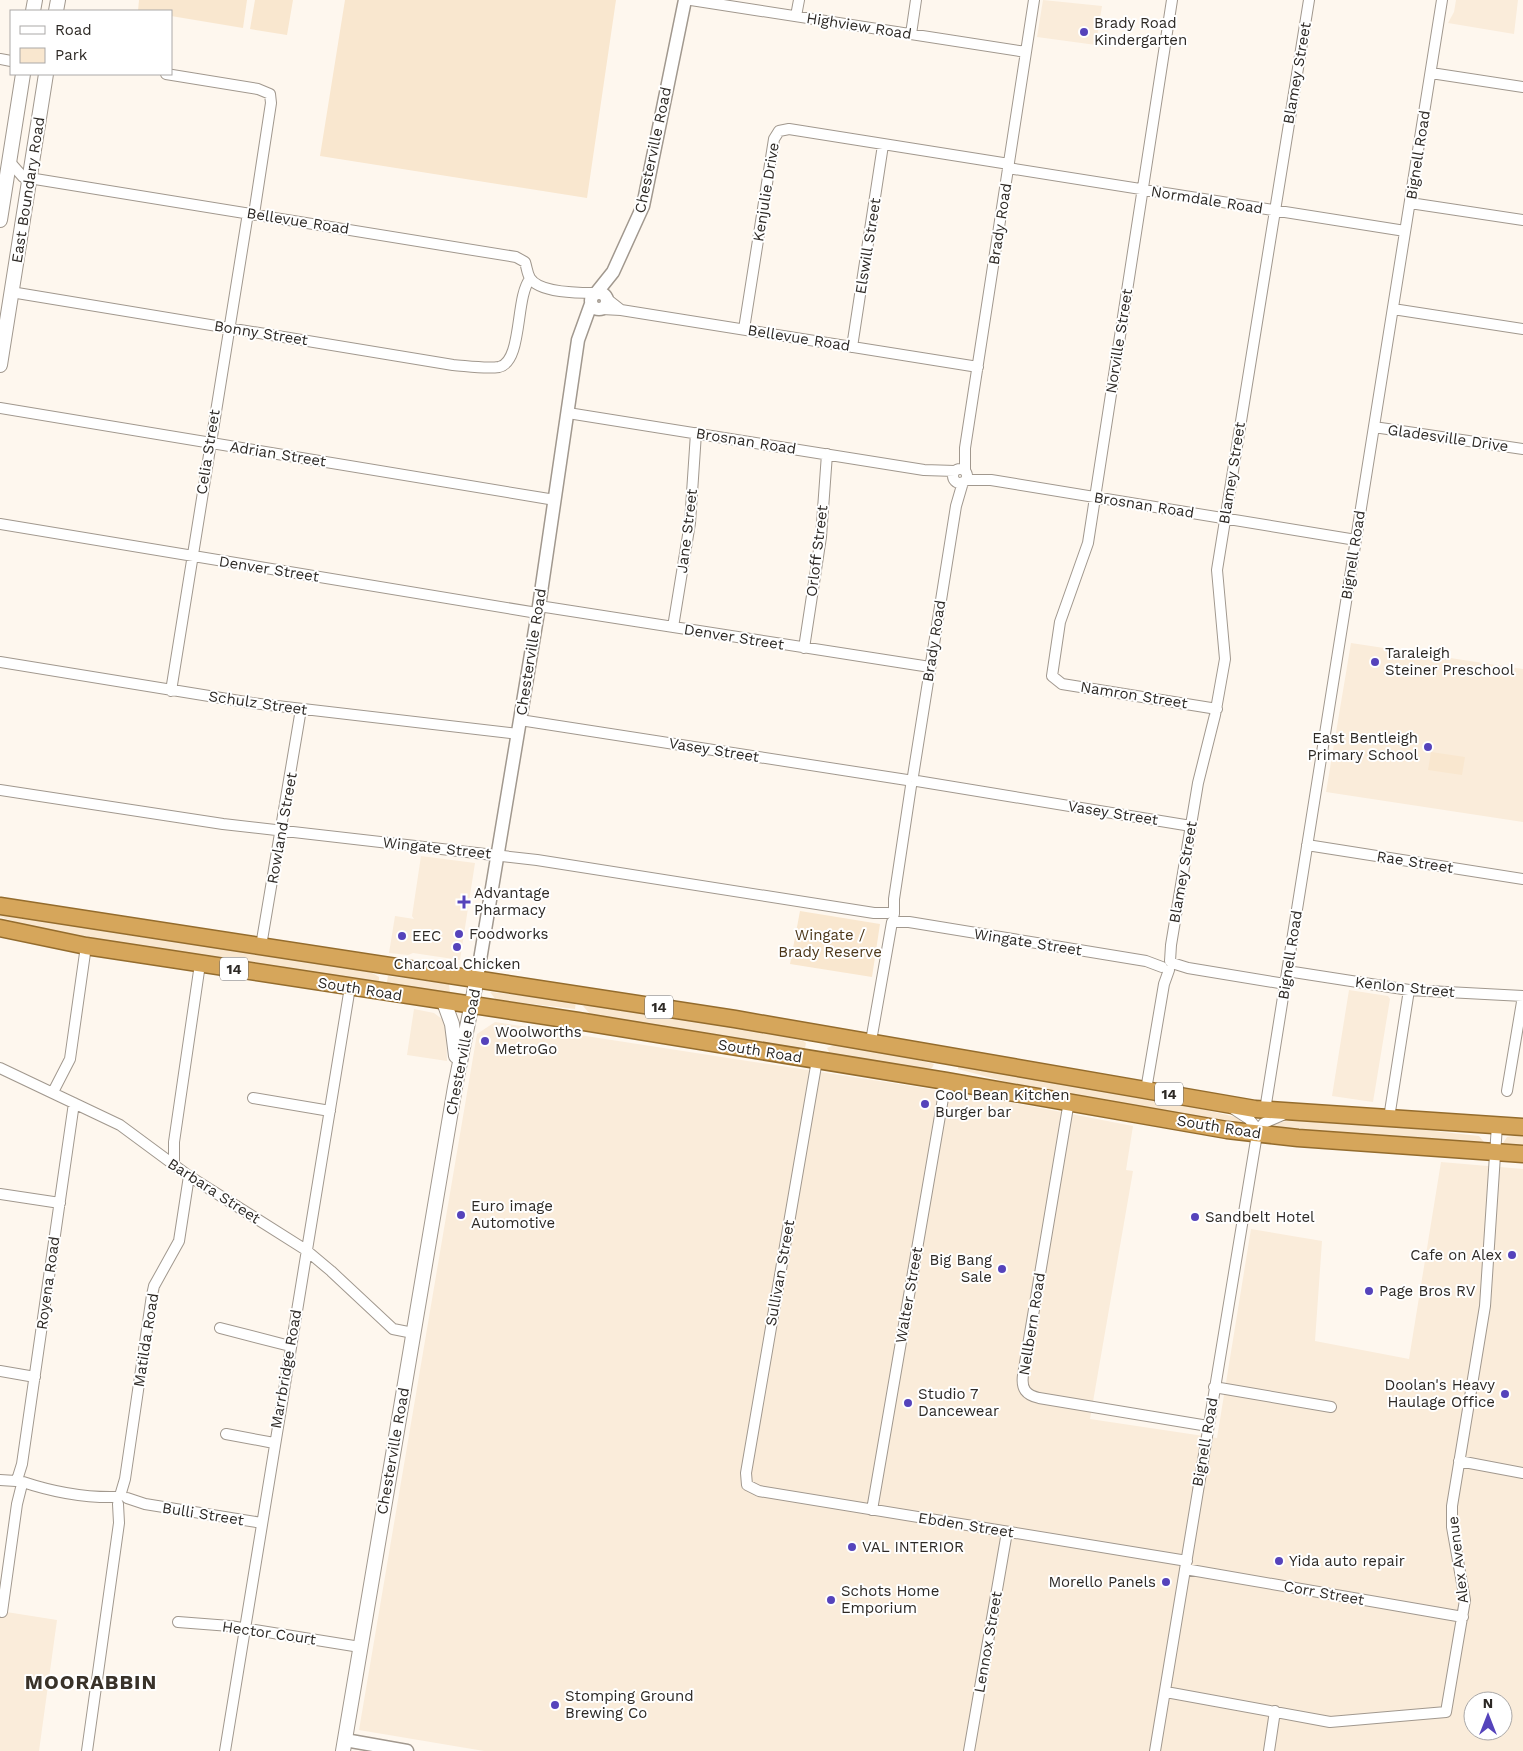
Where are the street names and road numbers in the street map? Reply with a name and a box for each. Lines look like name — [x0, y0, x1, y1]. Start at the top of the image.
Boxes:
street label: Highview Road — [805, 9, 913, 43]
street label: Blamey Street — [1279, 20, 1315, 125]
street label: Chesterville Road — [631, 85, 675, 215]
street label: Bignell Road — [1402, 109, 1434, 201]
street label: East Boundary Road — [8, 116, 48, 264]
street label: Kenjulie Drive — [749, 141, 783, 243]
street label: Brady Road — [985, 182, 1015, 266]
street label: Normdale Road — [1150, 182, 1264, 218]
street label: Elswill Street — [852, 196, 885, 295]
street label: Bellevue Road — [245, 204, 351, 238]
street label: Norville Street — [1102, 287, 1136, 395]
street label: Bonny Street — [213, 317, 310, 349]
street label: Bellevue Road — [746, 321, 852, 355]
street label: Celia Street — [192, 407, 224, 496]
street label: Blamey Street — [1215, 420, 1249, 525]
street label: Gladesville Drive — [1386, 421, 1510, 455]
street label: Brosnan Road — [695, 424, 797, 458]
street label: Adrian Street — [229, 437, 328, 471]
street label: Jane Street — [673, 487, 701, 574]
street label: Brosnan Road — [1093, 488, 1195, 522]
street label: Orloff Street — [802, 503, 832, 598]
street label: Bignell Road — [1337, 509, 1369, 601]
street label: Denver Street — [218, 552, 321, 586]
street label: Chesterville Road — [512, 587, 550, 717]
street label: Brady Road — [919, 599, 949, 683]
street label: Denver Street — [683, 620, 786, 654]
street label: Namron Street — [1079, 678, 1190, 712]
street label: Schulz Street — [208, 687, 309, 719]
street label: Vasey Street — [668, 734, 761, 766]
street label: Rowland Street — [263, 770, 301, 885]
street label: Vasey Street — [1067, 797, 1160, 829]
street label: Blamey Street — [1165, 819, 1201, 924]
street label: Wingate Street — [382, 833, 493, 863]
street label: Rae Street — [1375, 847, 1455, 877]
street label: Bignell Road — [1274, 909, 1306, 1001]
street label: Wingate Street — [973, 925, 1084, 960]
road number: 14 — [220, 958, 248, 981]
street label: South Road — [317, 973, 403, 1005]
street label: Kenlon Street — [1354, 973, 1457, 1001]
street label: Chesterville Road — [442, 987, 484, 1117]
road number: 14 — [645, 996, 673, 1019]
street label: South Road — [717, 1035, 803, 1067]
road number: 14 — [1155, 1082, 1183, 1106]
street label: South Road — [1176, 1111, 1262, 1143]
street label: Barbara Street — [164, 1154, 264, 1228]
street label: Sullivan Street — [762, 1218, 798, 1328]
street label: Royena Road — [33, 1235, 63, 1331]
street label: Walter Street — [892, 1245, 926, 1345]
street label: Nellbern Road — [1015, 1271, 1049, 1377]
street label: Matilda Road — [130, 1292, 162, 1388]
street label: Marrbridge Road — [267, 1308, 305, 1430]
street label: Chesterville Road — [373, 1386, 413, 1516]
street label: Bignell Road — [1188, 1396, 1222, 1488]
street label: Bulli Street — [161, 1499, 246, 1529]
street label: Ebden Street — [917, 1509, 1016, 1542]
street label: Alex Avenue — [1444, 1515, 1472, 1605]
street label: Corr Street — [1282, 1577, 1366, 1609]
street label: Lennox Street — [970, 1589, 1006, 1694]
street label: Hector Court — [221, 1618, 318, 1649]

